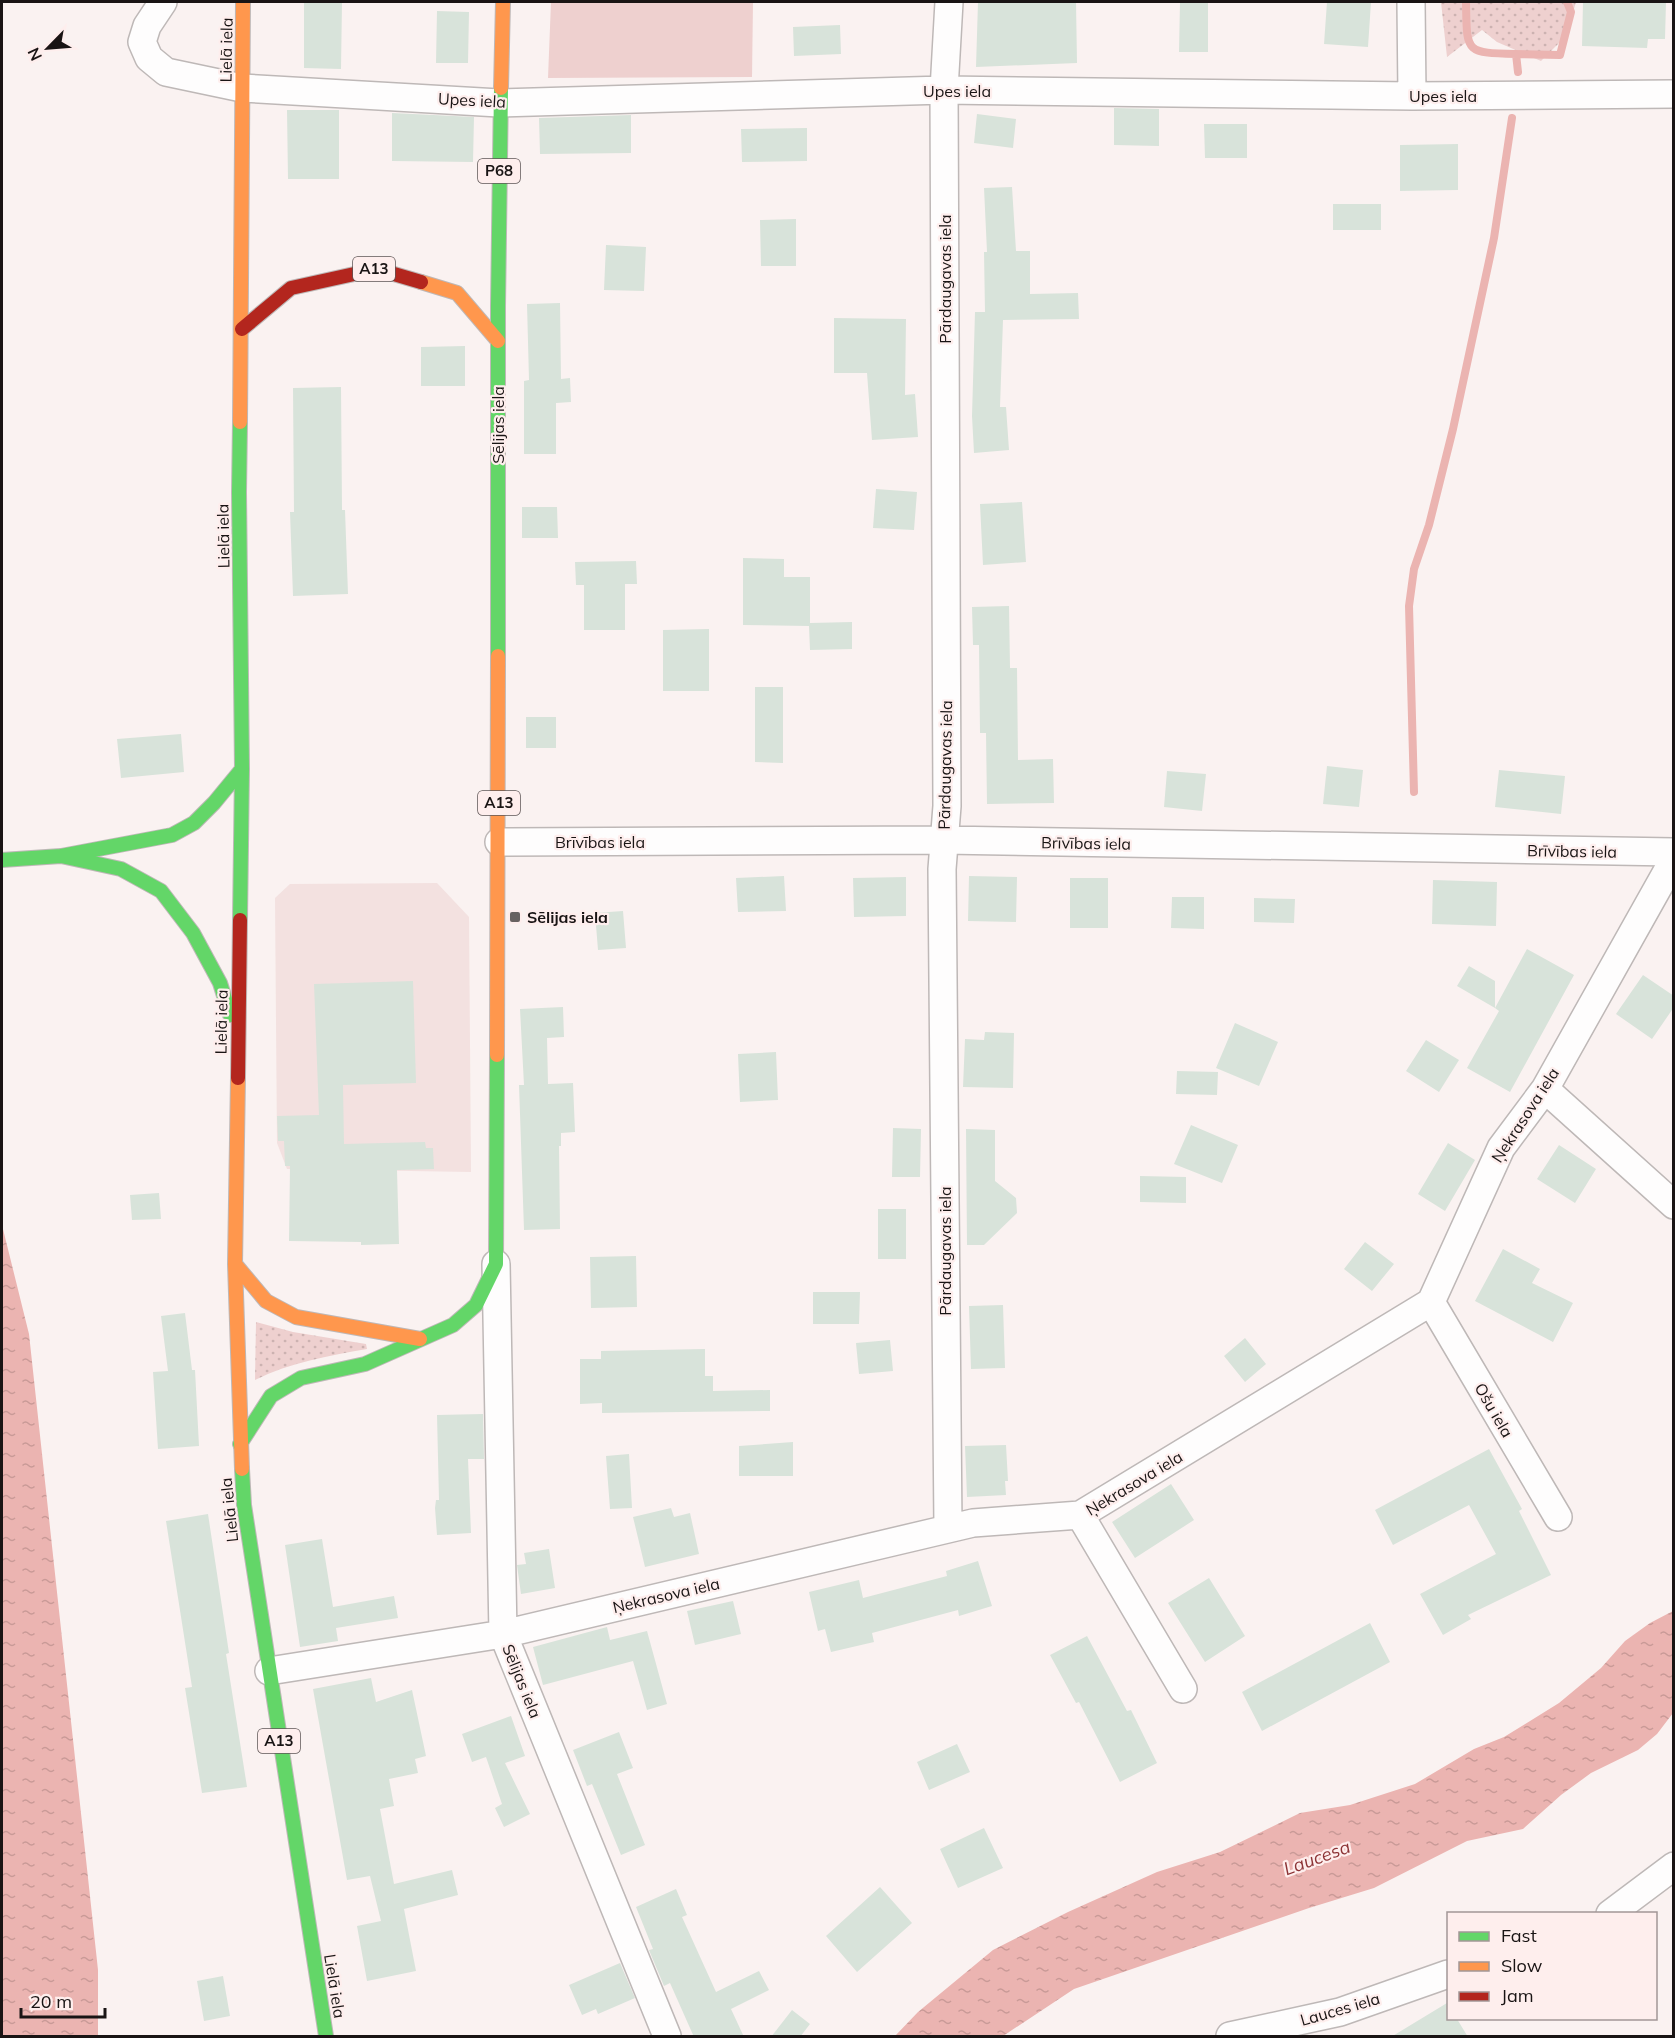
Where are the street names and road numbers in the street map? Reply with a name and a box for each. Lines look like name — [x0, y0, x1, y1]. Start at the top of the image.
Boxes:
street label: Lielā iela — [215, 17, 237, 83]
street label: Upes iela — [923, 81, 991, 101]
street label: Upes iela — [1409, 86, 1477, 106]
street label: Upes iela — [438, 88, 506, 112]
road number: P68 — [478, 159, 520, 183]
street label: Pārdaugavas iela — [935, 214, 955, 344]
road number: A13 — [353, 257, 395, 281]
street label: Sēlijas iela — [488, 386, 508, 464]
street label: Lielā iela — [212, 503, 234, 569]
street label: Pārdaugavas iela — [934, 700, 956, 830]
road number: A13 — [478, 791, 520, 815]
street label: Brīvības iela — [555, 832, 645, 852]
street label: Brīvības iela — [1041, 832, 1131, 854]
street label: Brīvības iela — [1527, 840, 1617, 862]
street label: Lielā iela — [210, 989, 232, 1055]
street label: Ņekrasova iela — [1487, 1064, 1563, 1166]
street label: Pārdaugavas iela — [935, 1186, 955, 1316]
street label: Ošu iela — [1470, 1379, 1518, 1441]
street label: Ņekrasova iela — [1082, 1446, 1186, 1520]
street label: Lielā iela — [216, 1477, 242, 1543]
street label: Ņekrasova iela — [611, 1573, 721, 1617]
street label: Sēlijas iela — [498, 1641, 546, 1721]
road number: A13 — [258, 1729, 300, 1753]
street label: Lielā iela — [320, 1952, 350, 2020]
street label: Lauces iela — [1298, 1988, 1382, 2030]

